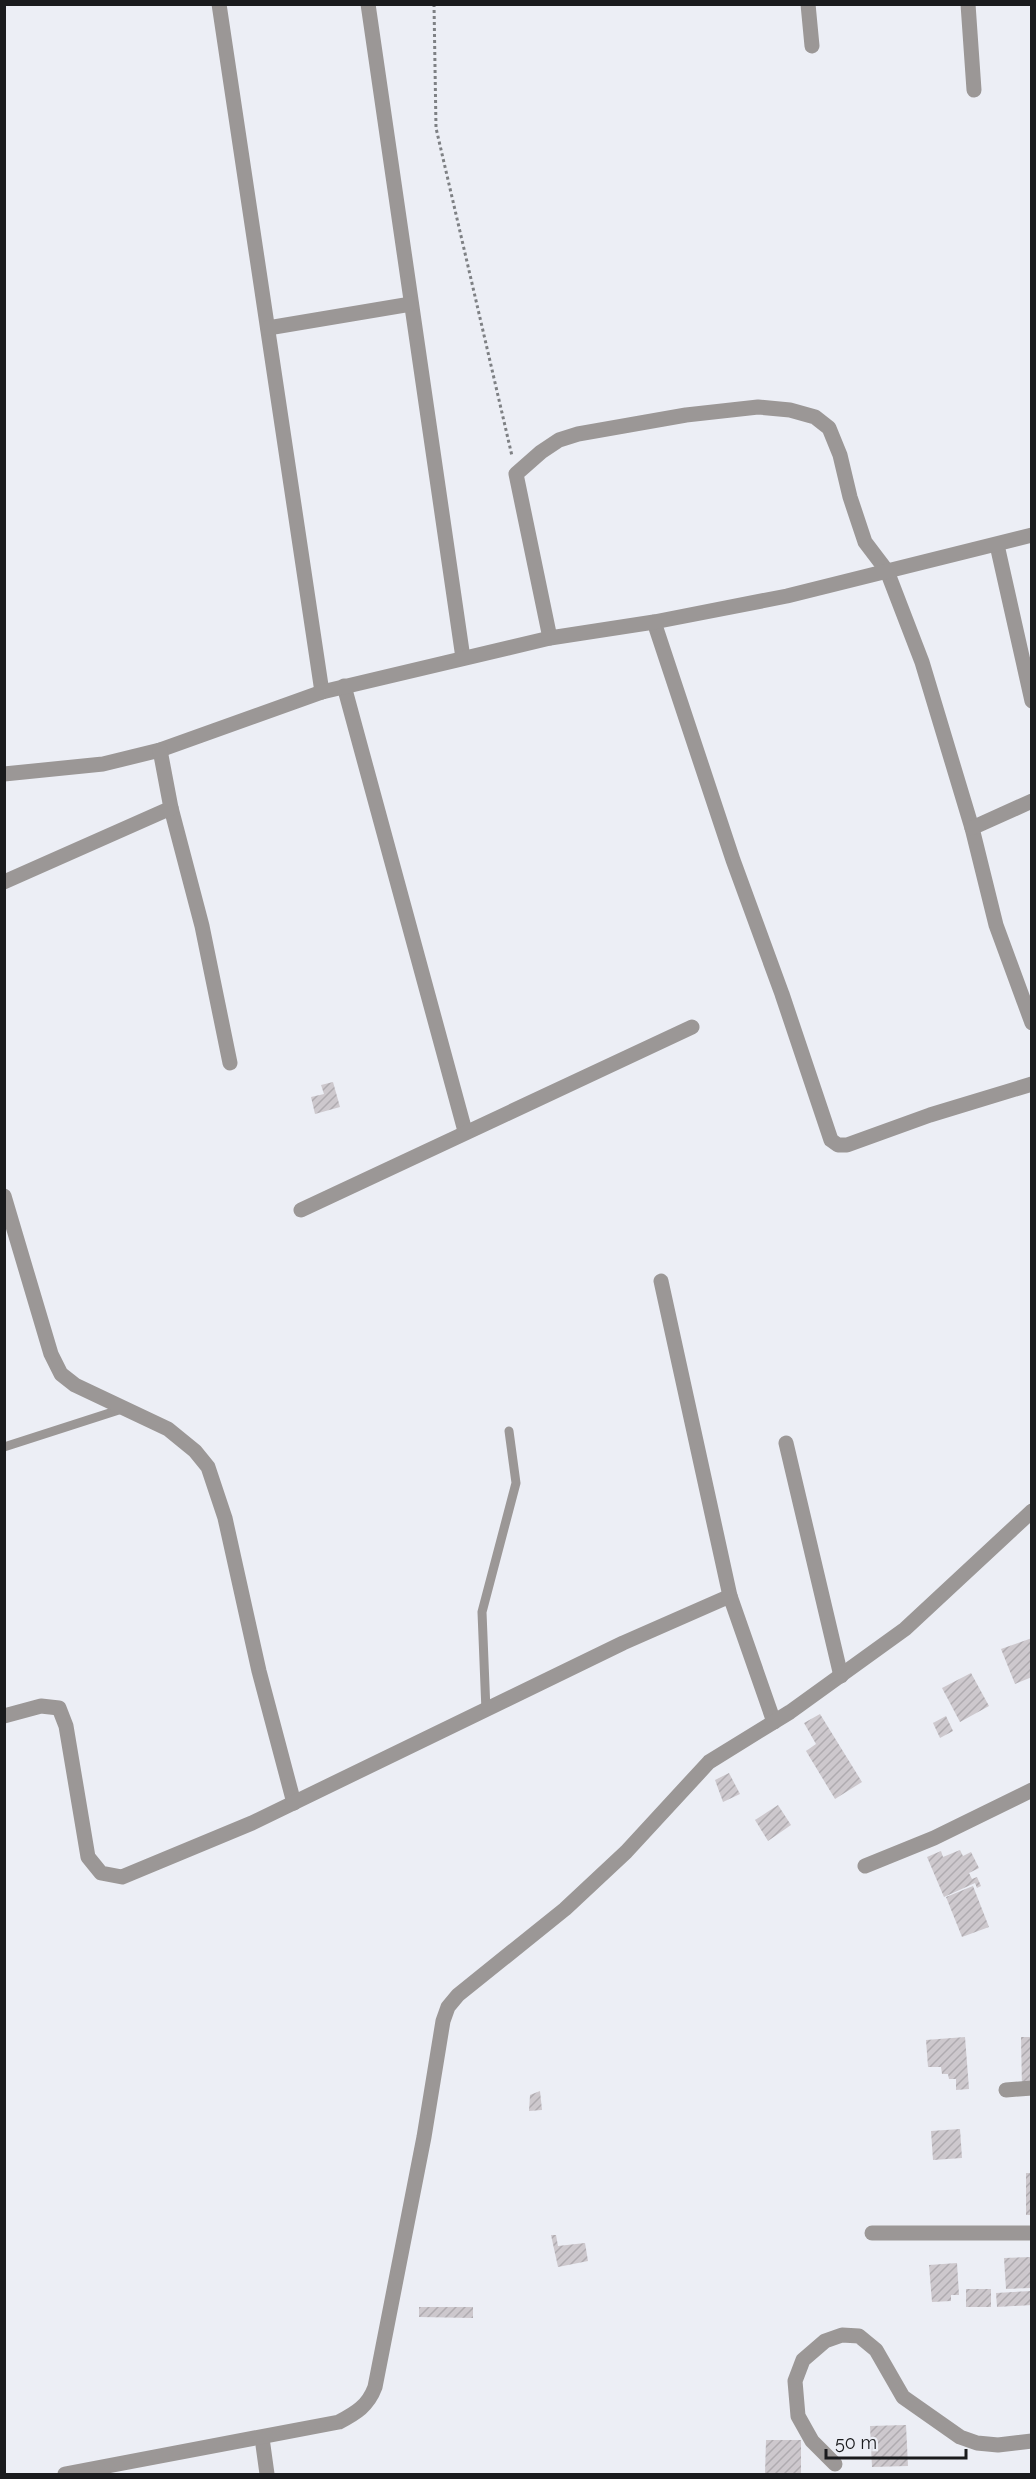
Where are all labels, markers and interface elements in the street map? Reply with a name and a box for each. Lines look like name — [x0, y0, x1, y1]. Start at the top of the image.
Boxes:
scale bar — [826, 2422, 966, 2460]
text: 50 m — [835, 2432, 877, 2453]

